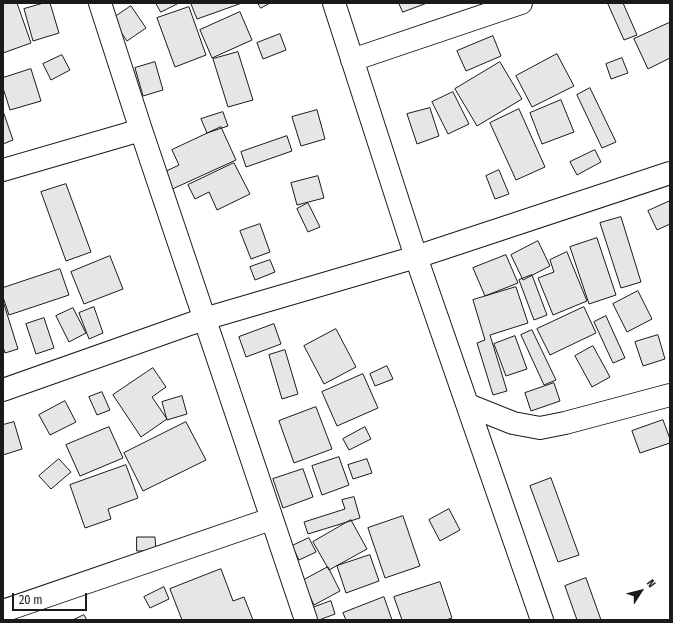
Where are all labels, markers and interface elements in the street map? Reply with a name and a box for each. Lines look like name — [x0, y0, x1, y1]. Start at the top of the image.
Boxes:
north arrow — [621, 571, 661, 611]
text: N — [644, 577, 658, 590]
scale bar — [14, 585, 89, 611]
text: 20 m — [19, 593, 43, 607]

